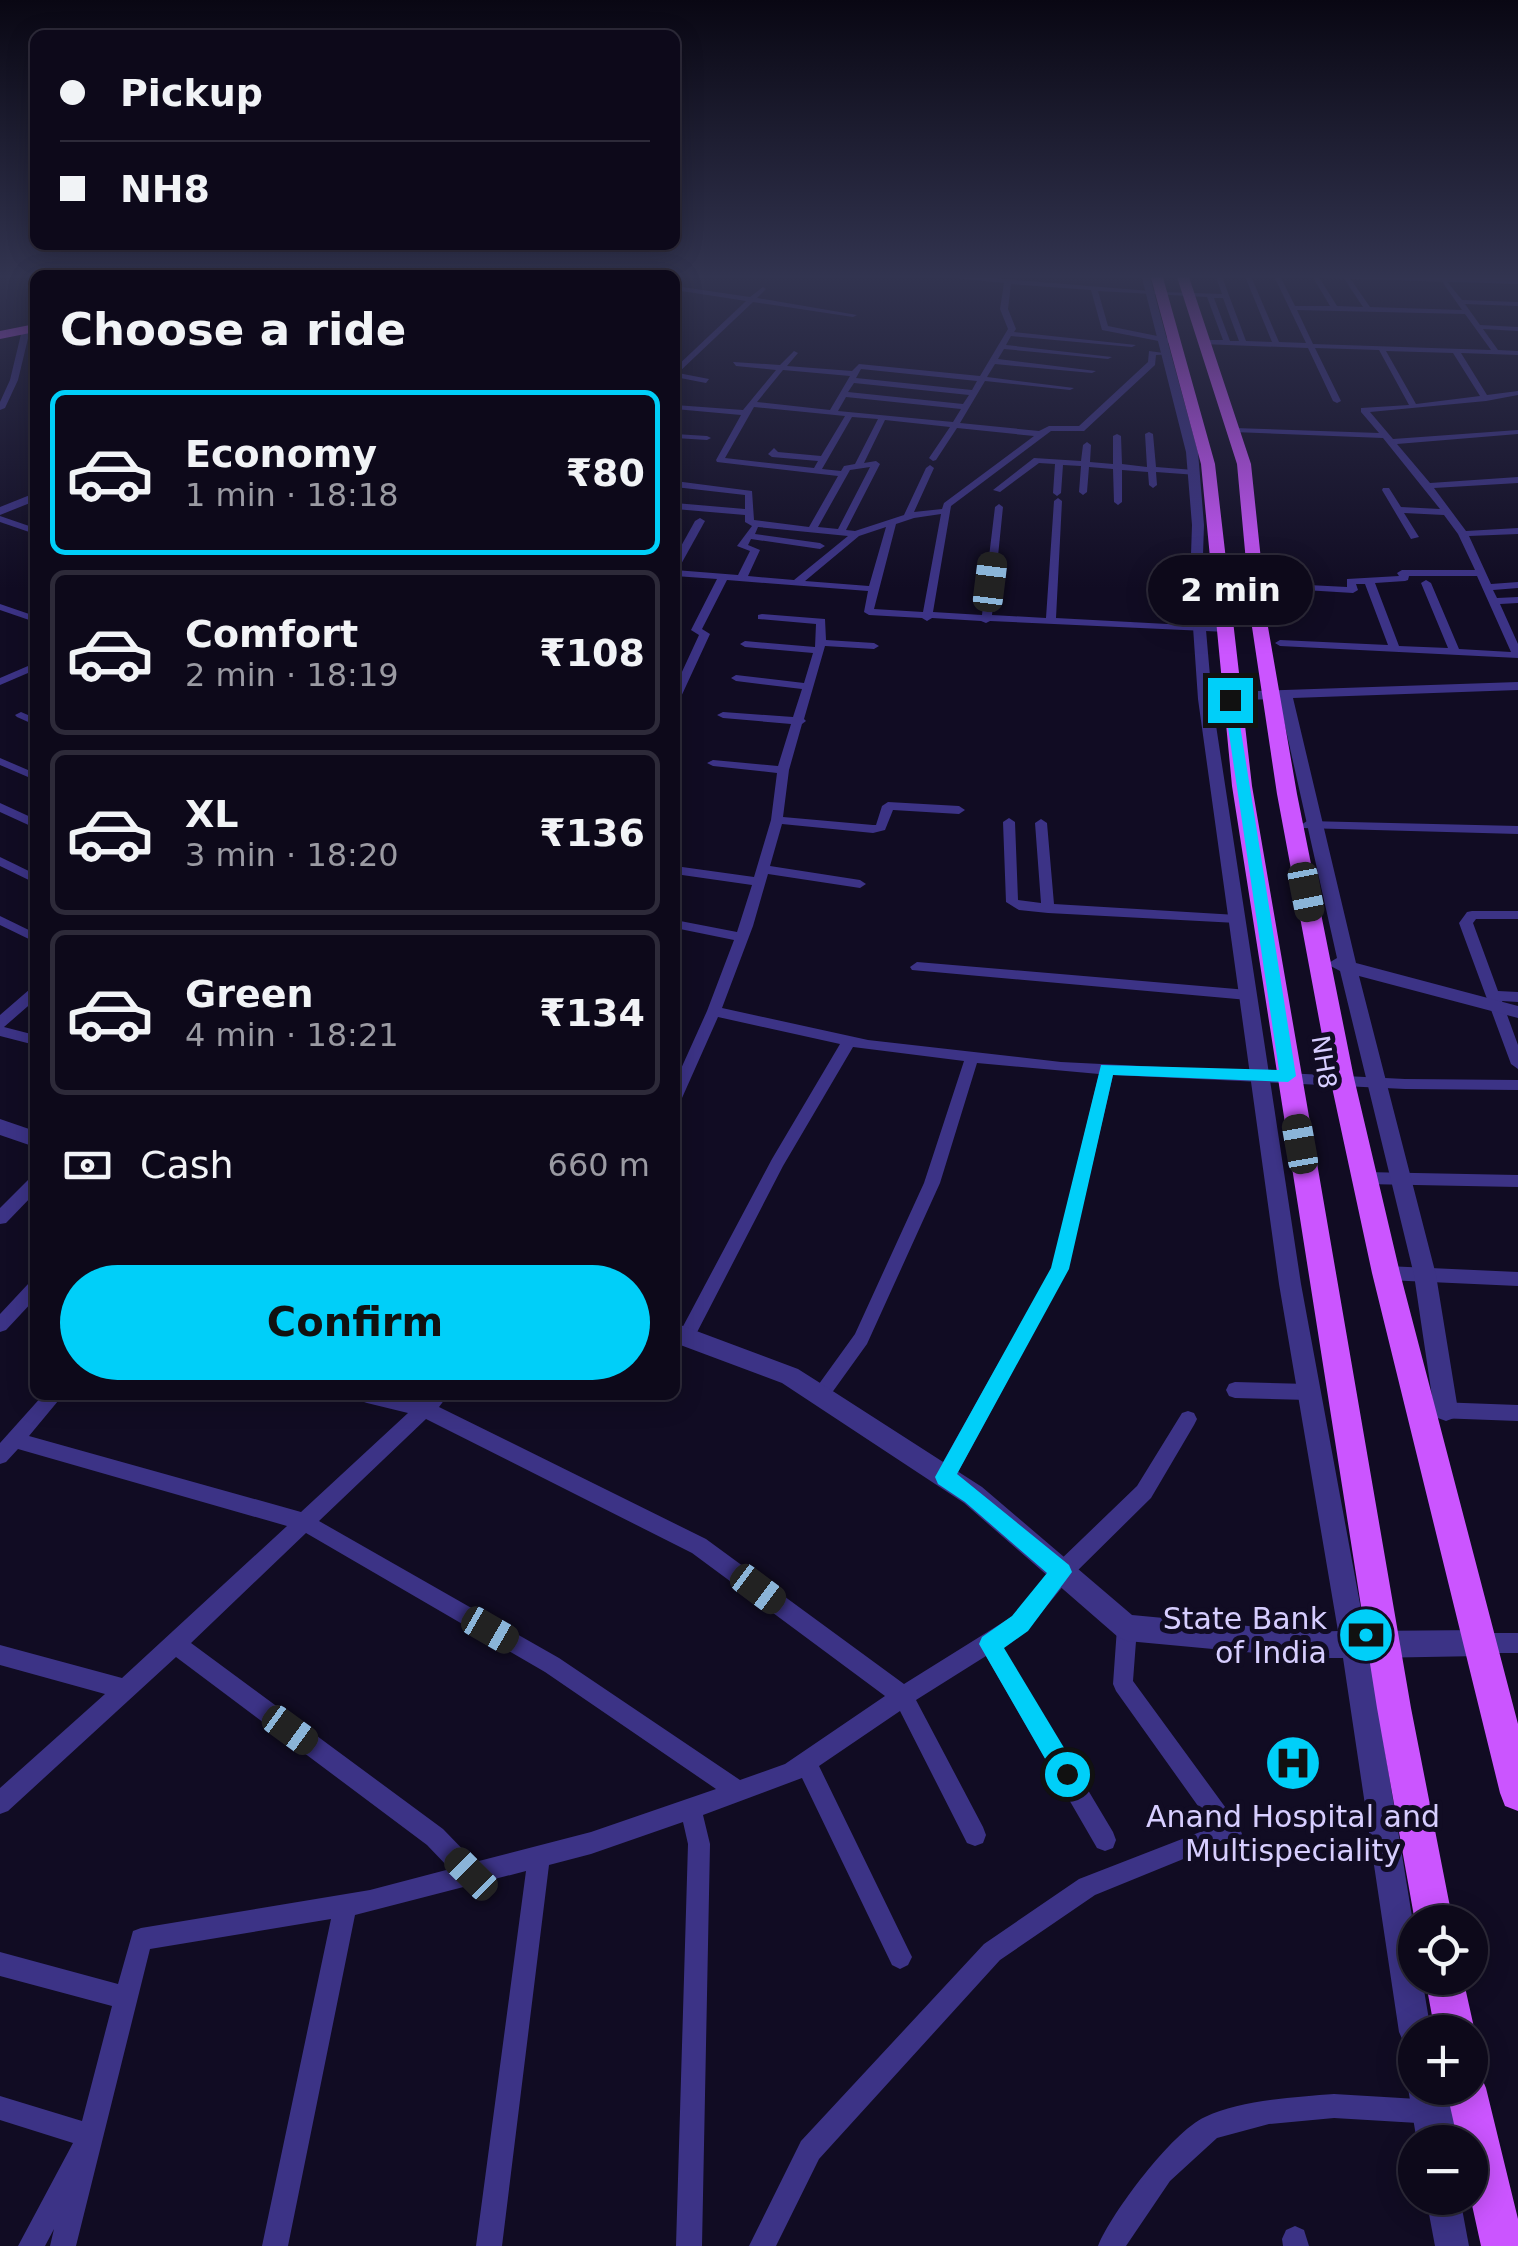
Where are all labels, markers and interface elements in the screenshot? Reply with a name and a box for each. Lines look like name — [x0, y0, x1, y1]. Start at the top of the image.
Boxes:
text: Pickup — [120, 71, 263, 115]
text: NH8 — [120, 167, 210, 211]
text: Choose a ride — [60, 303, 406, 356]
icon: car — [65, 428, 155, 518]
text: Economy — [185, 432, 377, 476]
text: ₹80 — [566, 451, 645, 495]
text: 1 min · 18:18 — [185, 476, 399, 514]
car — [971, 550, 1009, 614]
callout: 2 min — [1148, 555, 1312, 625]
text: 2 min — [1180, 571, 1281, 609]
icon: car — [65, 608, 155, 698]
text: Comfort — [185, 612, 358, 656]
text: ₹108 — [539, 631, 645, 675]
text: 2 min · 18:19 — [185, 656, 399, 694]
route end — [1208, 678, 1253, 723]
icon: car — [65, 788, 155, 878]
text: XL — [185, 792, 239, 836]
text: ₹136 — [539, 811, 645, 855]
text: 3 min · 18:20 — [185, 836, 399, 874]
car — [1286, 860, 1326, 924]
icon: car — [65, 968, 155, 1058]
text: Green — [185, 972, 314, 1016]
text: ₹134 — [539, 991, 645, 1035]
text: 4 min · 18:21 — [185, 1016, 399, 1054]
street label: NH8 — [1306, 1033, 1342, 1091]
car — [1280, 1112, 1320, 1176]
icon: cash — [60, 1138, 115, 1193]
text: Cash — [140, 1143, 234, 1187]
text: 660 m — [548, 1146, 650, 1184]
button: Confirm — [60, 1265, 650, 1380]
car — [725, 1559, 791, 1619]
place label: State Bank of India — [1163, 1601, 1328, 1670]
car — [457, 1602, 523, 1658]
bank icon: State Bank of India — [1336, 1605, 1396, 1665]
car — [257, 1700, 323, 1760]
hospital icon: Anand Hospital and Multispeciality — [1263, 1733, 1323, 1793]
route start — [1045, 1752, 1090, 1797]
place label: Anand Hospital and Multispeciality — [1146, 1799, 1440, 1868]
car — [439, 1842, 503, 1906]
map controls — [1398, 1905, 1488, 2215]
button: locate — [1398, 1905, 1488, 1995]
button: + — [1398, 2015, 1488, 2105]
button: − — [1398, 2125, 1488, 2215]

